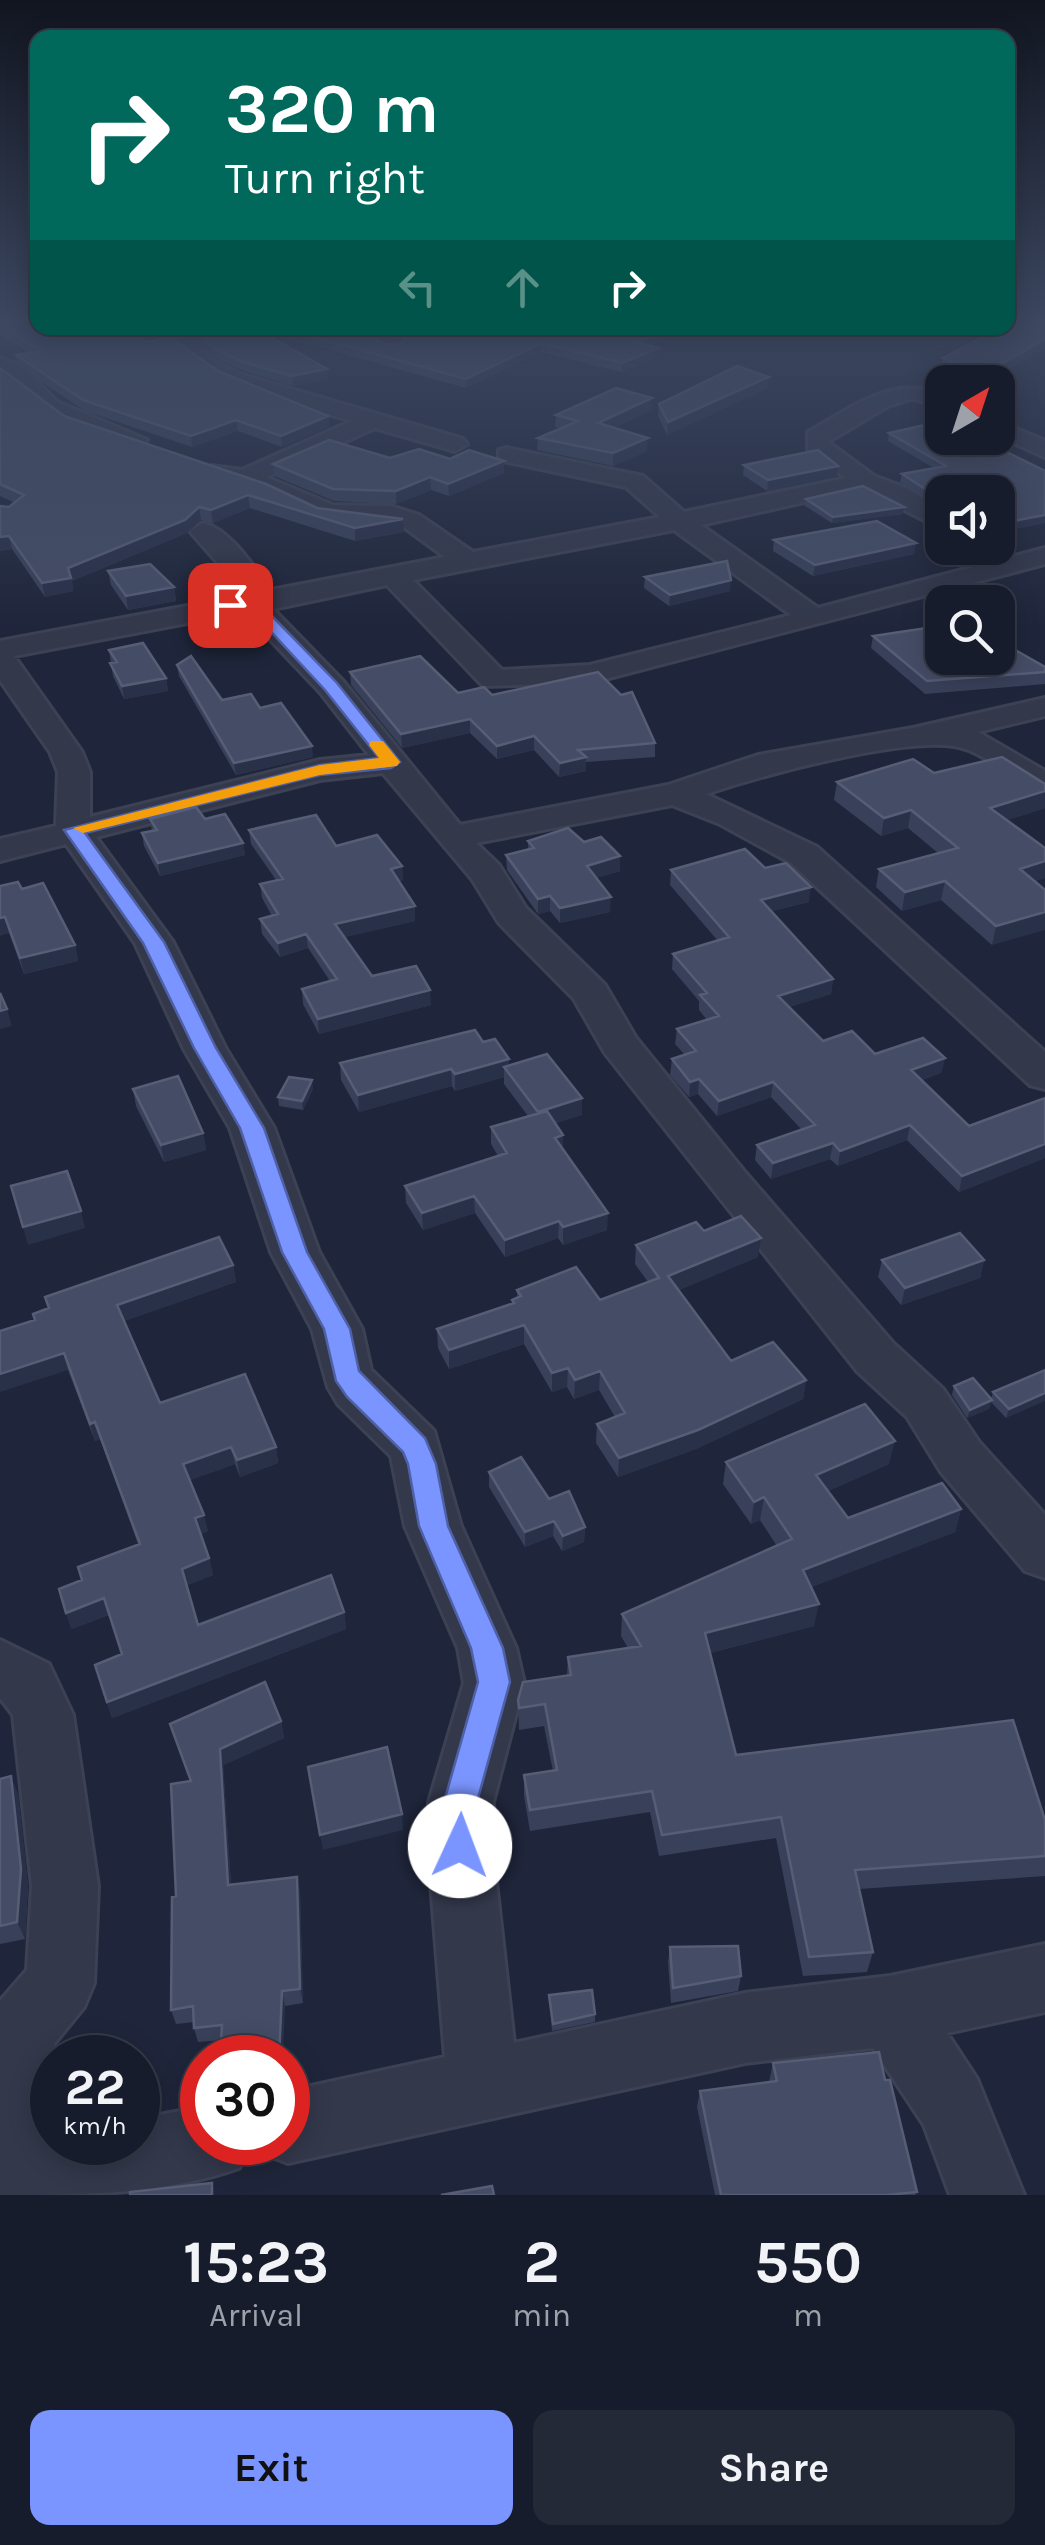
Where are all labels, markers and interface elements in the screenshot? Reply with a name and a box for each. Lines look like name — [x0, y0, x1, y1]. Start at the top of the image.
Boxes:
text: 320 m — [225, 68, 439, 150]
icon: right — [60, 70, 190, 200]
text: Turn right — [225, 152, 425, 204]
icon: left — [390, 260, 445, 315]
icon: ahead — [495, 260, 550, 315]
icon: right — [600, 260, 655, 315]
north arrow — [925, 365, 1015, 455]
map controls — [925, 365, 1015, 675]
button: sound — [925, 475, 1015, 565]
pin — [188, 563, 273, 648]
icon: arrive — [203, 578, 258, 633]
button: search — [925, 585, 1015, 675]
position arrow — [408, 1794, 512, 1898]
speed limit sign: 30 — [180, 2035, 310, 2165]
text: 22 — [65, 2058, 125, 2117]
text: km/h — [63, 2111, 127, 2140]
text: 15:23 — [183, 2227, 329, 2297]
text: 2 — [523, 2227, 560, 2297]
text: 550 — [754, 2227, 862, 2297]
text: Arrival — [209, 2297, 303, 2334]
text: min — [512, 2297, 571, 2334]
text: m — [793, 2297, 823, 2334]
button: Exit — [30, 2410, 513, 2525]
button: Share — [533, 2410, 1015, 2525]

